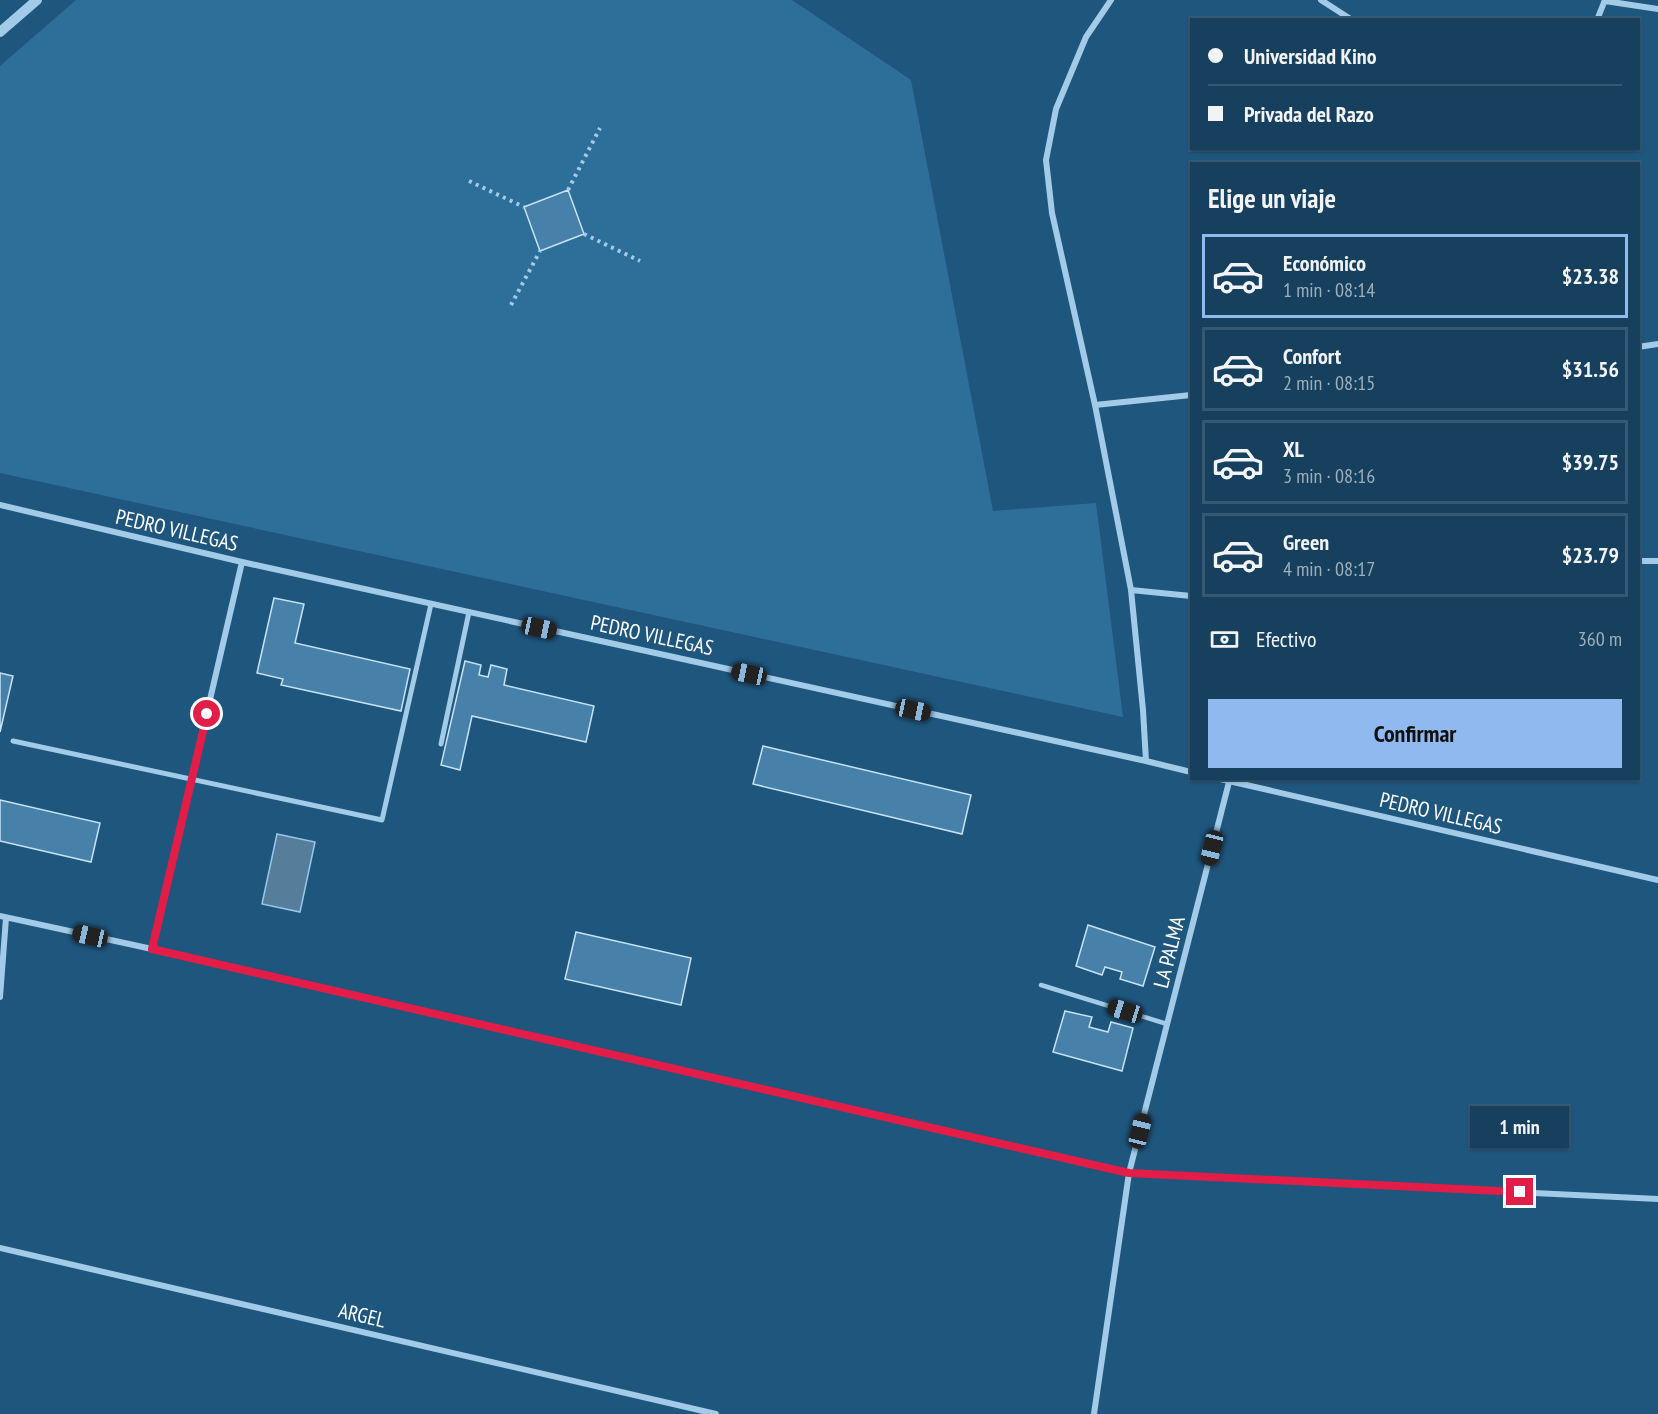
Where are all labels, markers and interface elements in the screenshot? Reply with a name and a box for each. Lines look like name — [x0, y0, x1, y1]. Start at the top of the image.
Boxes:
text: Universidad Kino — [1244, 42, 1377, 70]
text: Privada del Razo — [1244, 100, 1374, 128]
text: Elige un viaje — [1208, 181, 1336, 215]
icon: car — [1211, 249, 1265, 303]
text: Económico — [1283, 249, 1366, 277]
text: $23.38 — [1562, 262, 1619, 290]
text: 1 min · 08:14 — [1283, 277, 1375, 303]
icon: car — [1211, 342, 1265, 396]
text: Confort — [1283, 342, 1341, 370]
text: $31.56 — [1562, 355, 1619, 383]
text: 2 min · 08:15 — [1283, 370, 1375, 396]
icon: car — [1211, 435, 1265, 489]
text: XL — [1283, 435, 1304, 463]
text: $39.75 — [1562, 448, 1619, 476]
text: 3 min · 08:16 — [1283, 463, 1375, 489]
street label: PEDRO VILLEGAS — [113, 503, 241, 557]
icon: car — [1211, 528, 1265, 582]
text: Green — [1283, 528, 1329, 556]
text: $23.79 — [1562, 541, 1619, 569]
text: 4 min · 08:17 — [1283, 556, 1375, 582]
street label: PEDRO VILLEGAS — [588, 609, 716, 661]
car — [520, 615, 558, 641]
icon: cash — [1208, 623, 1241, 656]
text: Efectivo — [1256, 625, 1317, 653]
text: 360 m — [1578, 626, 1622, 652]
car — [730, 661, 768, 687]
car — [894, 697, 932, 723]
button: Confirmar — [1208, 699, 1622, 768]
route start — [193, 700, 220, 727]
street label: PEDRO VILLEGAS — [1377, 786, 1505, 840]
car — [1199, 828, 1225, 868]
street label: LA PALMA — [1147, 913, 1191, 991]
car — [70, 923, 110, 949]
car — [1105, 997, 1145, 1025]
callout: 1 min — [1470, 1105, 1570, 1147]
car — [1127, 1111, 1153, 1151]
text: 1 min — [1499, 1114, 1540, 1140]
route end — [1506, 1178, 1533, 1205]
street label: ARGEL — [336, 1297, 388, 1334]

